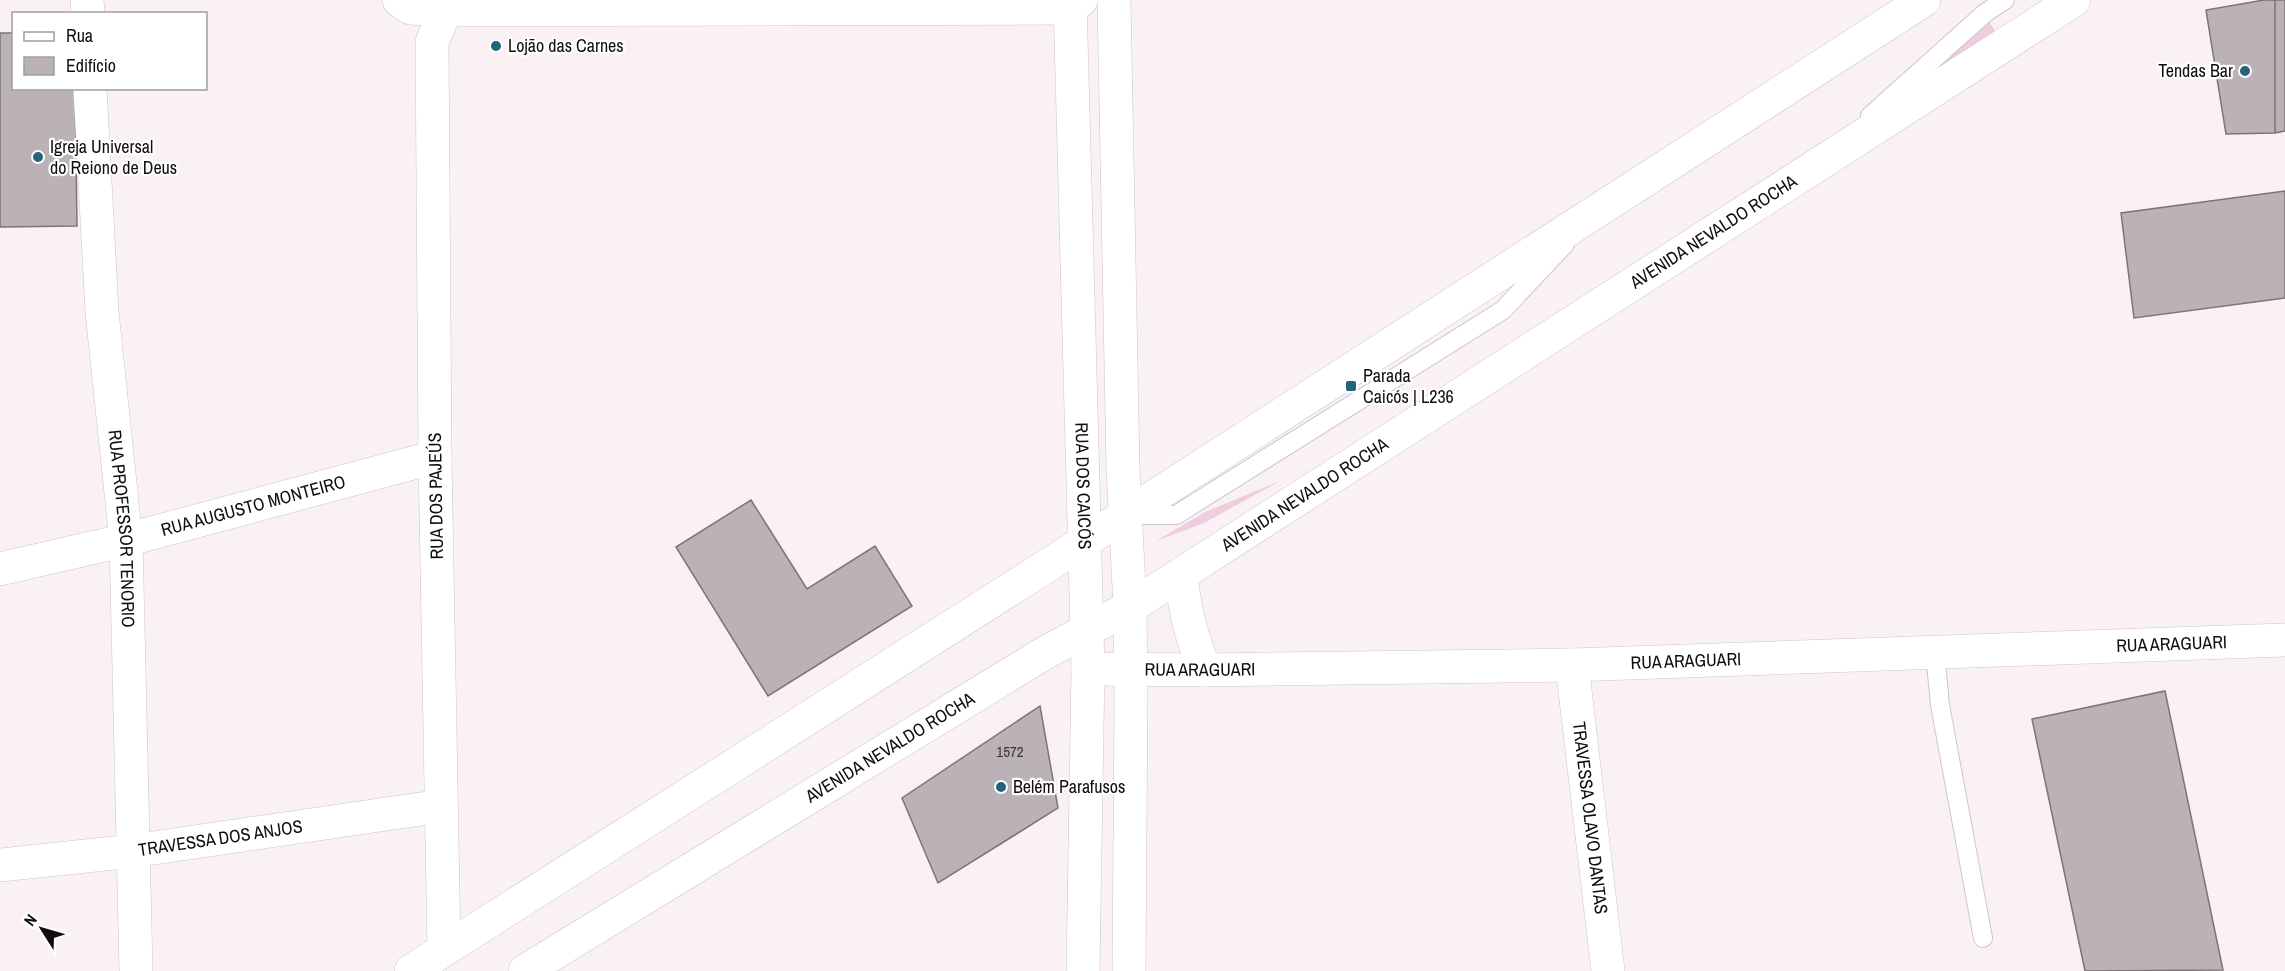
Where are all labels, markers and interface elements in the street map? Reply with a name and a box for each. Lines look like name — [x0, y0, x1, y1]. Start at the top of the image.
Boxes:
legend — [12, 12, 207, 90]
text: Rua — [66, 23, 93, 48]
place label: Lojão das Carnes — [508, 33, 624, 58]
marker: Lojão das Carnes — [489, 39, 503, 53]
text: Edifício — [66, 53, 116, 78]
place label: Tendas Bar — [2158, 58, 2233, 83]
marker: Tendas Bar — [2238, 64, 2252, 78]
place label: Igreja Universal do Reiono de Deus — [50, 134, 177, 180]
marker: Igreja Universal do Reiono de Deus — [31, 150, 45, 164]
street label: AVENIDA NEVALDO ROCHA — [1624, 168, 1802, 295]
place label: Parada Caicós | L236 — [1363, 363, 1454, 409]
marker: Parada Caicós | L236 — [1344, 379, 1358, 393]
street label: RUA DOS CAICÓS — [1069, 422, 1098, 550]
street label: RUA PROFESSOR TENORIO — [102, 428, 141, 628]
street label: AVENIDA NEVALDO ROCHA — [1215, 431, 1393, 558]
street label: RUA DOS PAJEÚS — [422, 432, 449, 560]
street label: RUA AUGUSTO MONTEIRO — [158, 469, 348, 542]
street label: RUA ARAGUARI — [2116, 629, 2227, 658]
street label: RUA ARAGUARI — [1630, 646, 1742, 675]
street label: RUA ARAGUARI — [1144, 656, 1256, 682]
street label: AVENIDA NEVALDO ROCHA — [800, 686, 979, 809]
street label: TRAVESSA OLAVO DANTAS — [1567, 720, 1614, 916]
house number: 1572 — [996, 741, 1024, 762]
place label: Belém Parafusos — [1013, 774, 1125, 799]
marker: Belém Parafusos — [994, 780, 1008, 794]
street label: TRAVESSA DOS ANJOS — [137, 813, 304, 862]
north arrow — [12, 899, 72, 959]
text: N — [18, 910, 42, 930]

